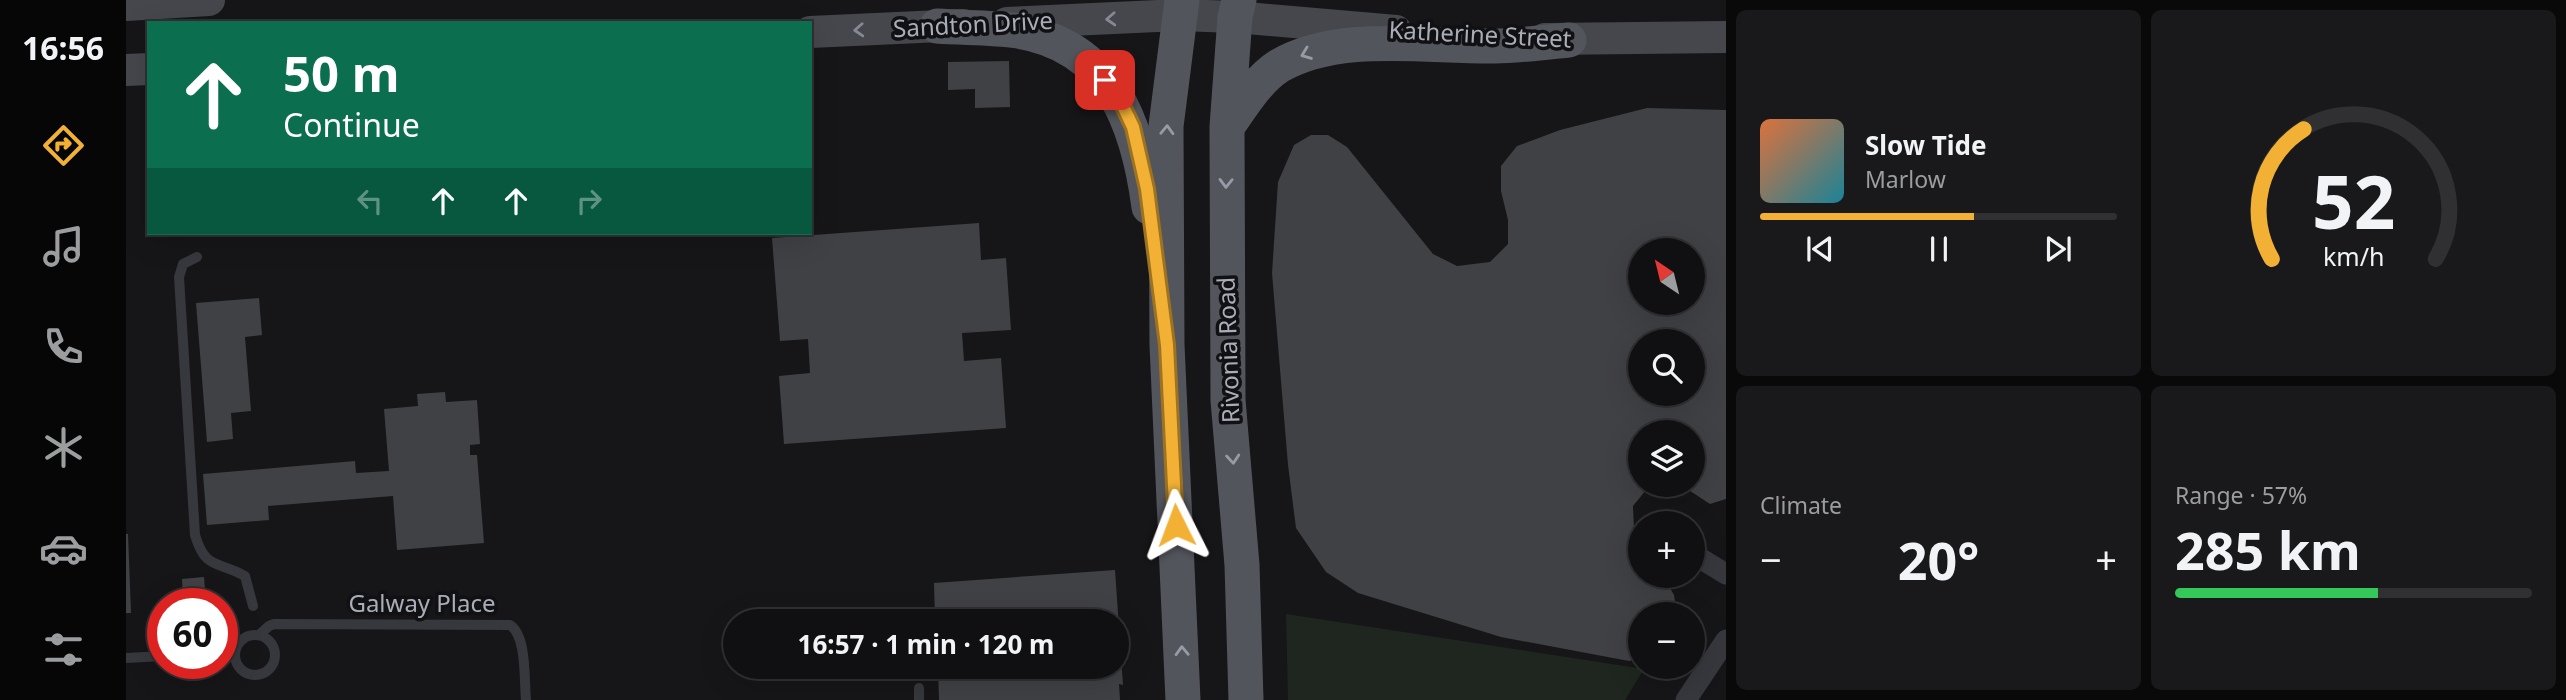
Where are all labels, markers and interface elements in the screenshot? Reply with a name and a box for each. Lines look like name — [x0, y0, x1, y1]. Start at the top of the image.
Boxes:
street label: Sandton Drive — [892, 3, 1054, 44]
one-way arrow — [1105, 11, 1116, 26]
street label: Katherine Street — [1388, 12, 1573, 55]
one-way arrow — [853, 22, 864, 37]
text: 16:56 — [22, 26, 104, 69]
text: 50 m — [283, 40, 400, 106]
one-way arrow — [1301, 46, 1313, 60]
icon: ahead — [168, 49, 259, 140]
pin — [1075, 50, 1135, 110]
icon: arrive — [1086, 61, 1124, 99]
text: Continue — [283, 103, 420, 146]
icon: directions — [39, 121, 88, 170]
one-way arrow — [1159, 124, 1174, 135]
text: Slow Tide — [1865, 127, 1987, 163]
text: 52 — [2312, 152, 2395, 251]
text: Marlow — [1865, 163, 1946, 195]
one-way arrow — [1219, 178, 1234, 189]
icon: left — [351, 182, 389, 220]
icon: ahead — [424, 182, 462, 220]
icon: ahead — [497, 182, 535, 220]
icon: right — [570, 182, 608, 220]
icon: music — [39, 222, 88, 271]
icon: previous — [1801, 230, 1839, 268]
icon: pause — [1920, 230, 1958, 268]
icon: next — [2039, 230, 2077, 268]
north arrow — [1628, 238, 1704, 315]
map controls — [1628, 238, 1705, 679]
text: km/h — [2323, 239, 2384, 273]
street label: Rivonia Road — [1208, 276, 1247, 424]
icon: phone — [39, 322, 88, 371]
button: search — [1628, 329, 1705, 406]
button: layers — [1628, 420, 1705, 497]
icon: climate — [39, 423, 88, 472]
one-way arrow — [1225, 454, 1240, 465]
text: Range · 57% — [2175, 479, 2307, 511]
position arrow — [1139, 488, 1213, 562]
text: Climate — [1760, 489, 1842, 521]
button: + — [1628, 511, 1705, 588]
text: 285 km — [2175, 514, 2361, 585]
icon: car — [39, 524, 88, 573]
text: 20° — [1898, 524, 1979, 595]
text: − — [1760, 533, 1782, 585]
text: + — [2095, 533, 2117, 585]
street label: Galway Place — [348, 586, 496, 619]
speed limit sign: 60 — [147, 588, 238, 679]
button: − — [1628, 602, 1705, 679]
icon: filters — [39, 625, 88, 674]
text: 16:57 · 1 min · 120 m — [798, 626, 1054, 662]
one-way arrow — [1174, 645, 1189, 656]

